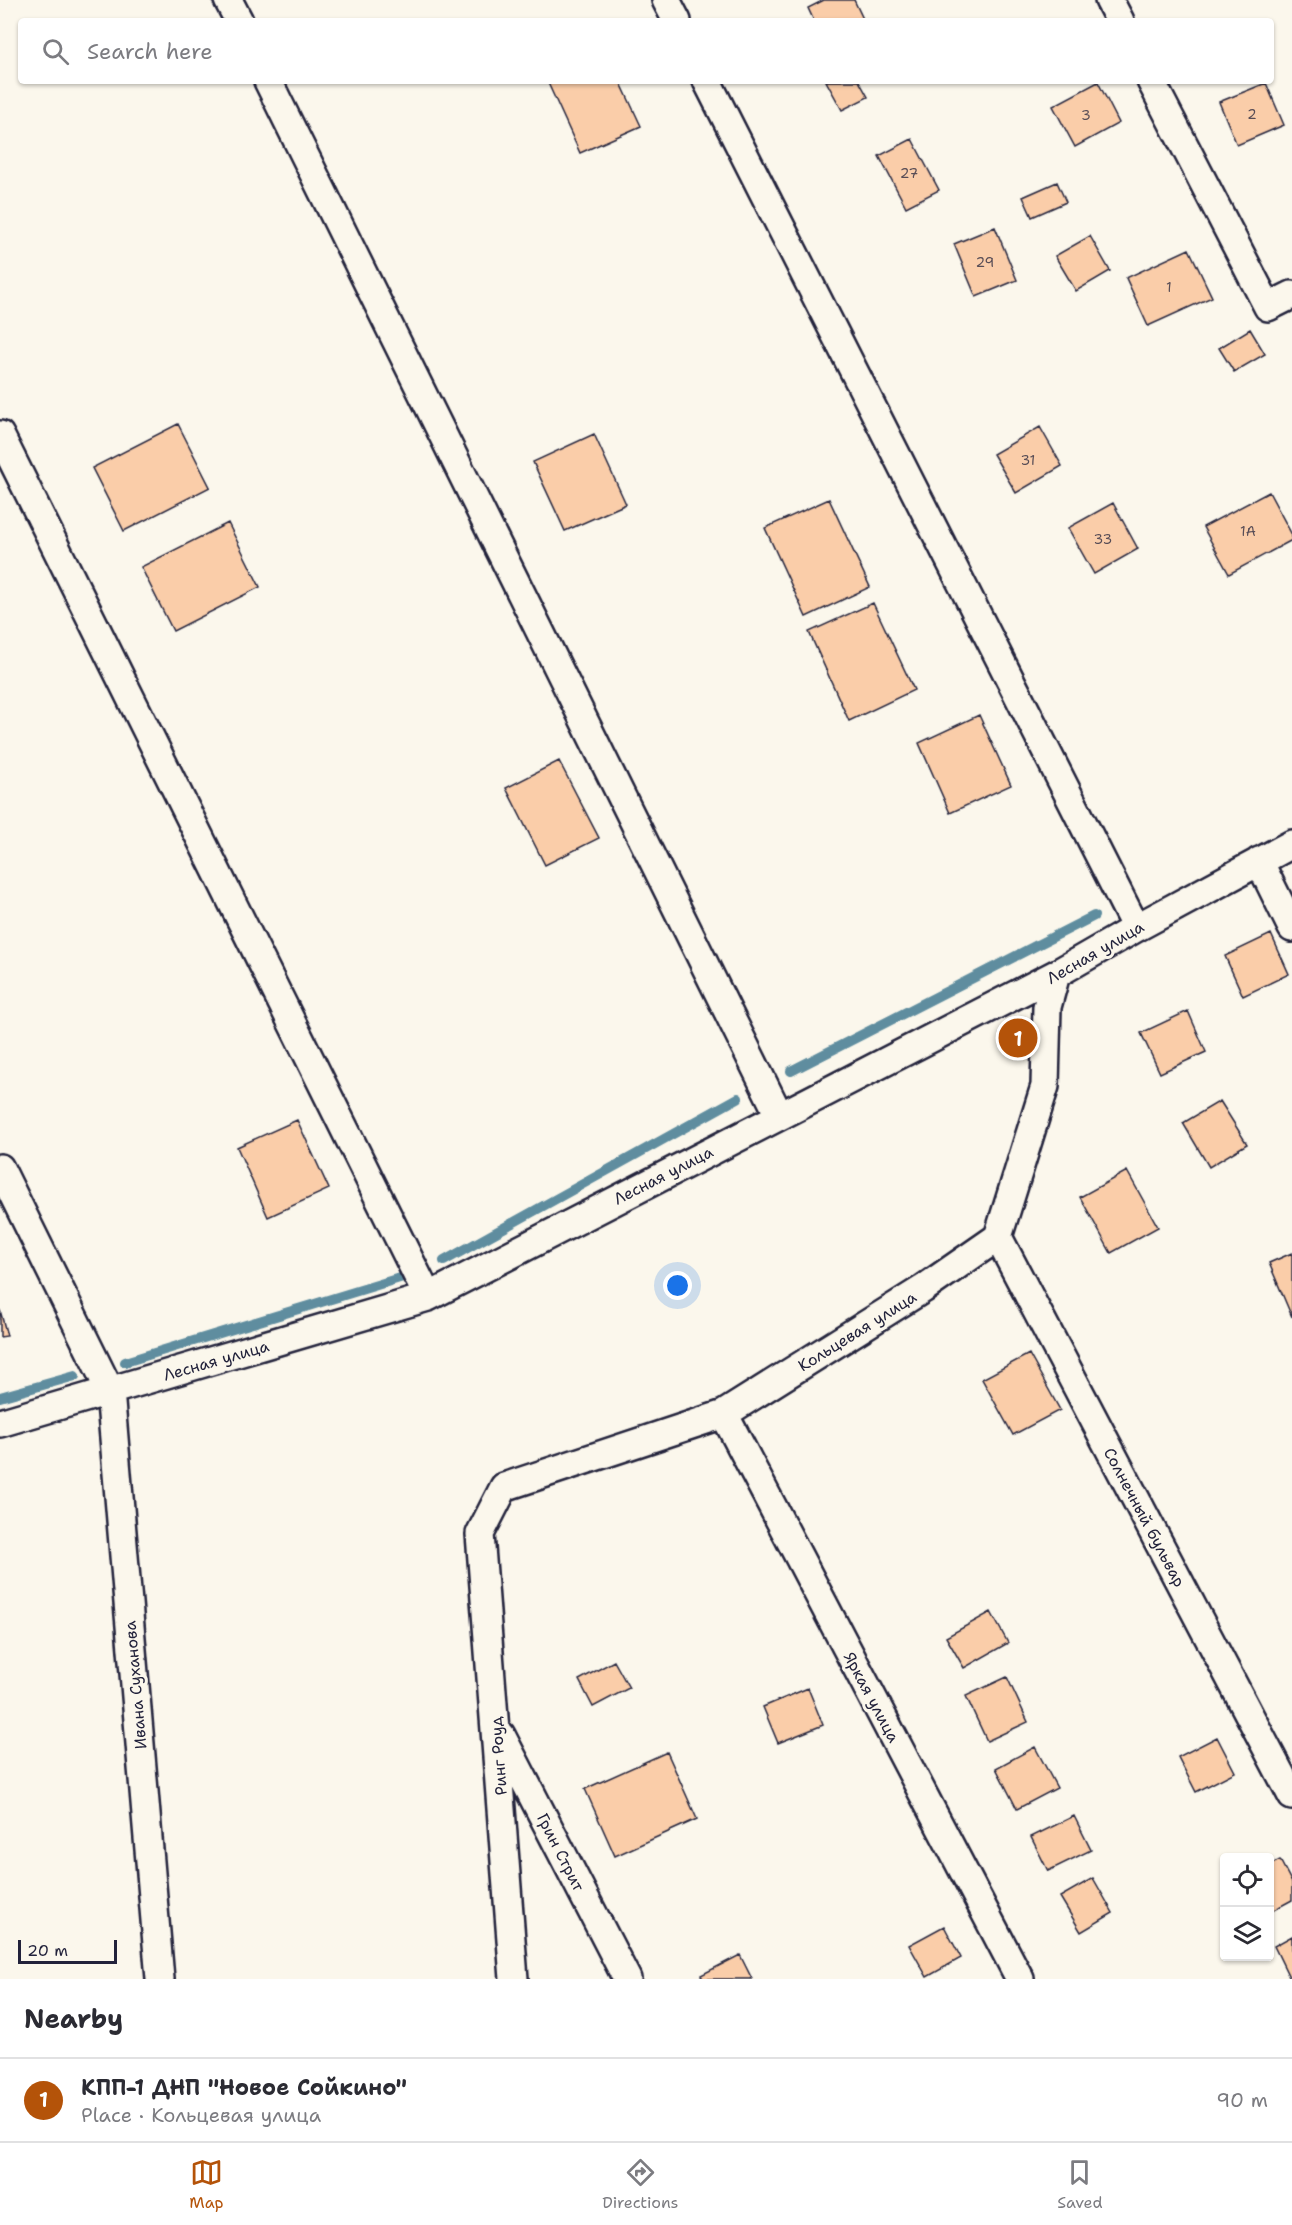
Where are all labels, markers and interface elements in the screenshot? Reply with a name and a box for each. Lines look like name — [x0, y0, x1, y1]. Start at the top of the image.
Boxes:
search box — [18, 18, 1274, 84]
icon: search — [39, 35, 72, 68]
text: Search here — [87, 37, 213, 66]
house number: 2 — [1247, 105, 1257, 123]
house number: 3 — [1081, 106, 1091, 124]
house number: 27 — [900, 164, 918, 182]
house number: 29 — [976, 253, 994, 271]
house number: 1 — [1166, 278, 1172, 296]
house number: 31 — [1021, 451, 1035, 469]
house number: 1А — [1240, 522, 1256, 540]
house number: 33 — [1094, 530, 1112, 548]
street label: Лесная улица — [1043, 916, 1148, 989]
pin: 1 — [998, 1016, 1038, 1060]
street label: Лесная улица — [610, 1141, 717, 1210]
your location — [663, 1271, 692, 1300]
street label: Кольцевая улица — [794, 1286, 920, 1376]
street label: Лесная улица — [161, 1335, 271, 1386]
street label: Солнечный бульвар — [1099, 1444, 1190, 1591]
street label: Ивана Суханова — [119, 1620, 152, 1750]
street label: Яркая улица — [839, 1648, 904, 1746]
street label: Ринг Роуд — [485, 1716, 512, 1796]
street label: Грин Стрит — [532, 1810, 590, 1896]
map controls — [1220, 1853, 1274, 1961]
button: locate — [1220, 1853, 1274, 1907]
button: layers — [1220, 1907, 1274, 1961]
scale bar — [18, 1937, 117, 1964]
text: 20 m — [27, 1940, 68, 1961]
text: Nearby — [24, 2001, 123, 2036]
text: КПП-1 ДНП "Новое Сойкино" — [81, 2073, 407, 2102]
text: 1 — [39, 2087, 48, 2113]
text: 90 m — [1216, 2087, 1268, 2113]
text: Place · Кольцевая улица — [81, 2102, 321, 2128]
tab: Map — [189, 2156, 224, 2213]
tab: Directions — [602, 2156, 679, 2213]
tab: Saved — [1057, 2156, 1103, 2213]

